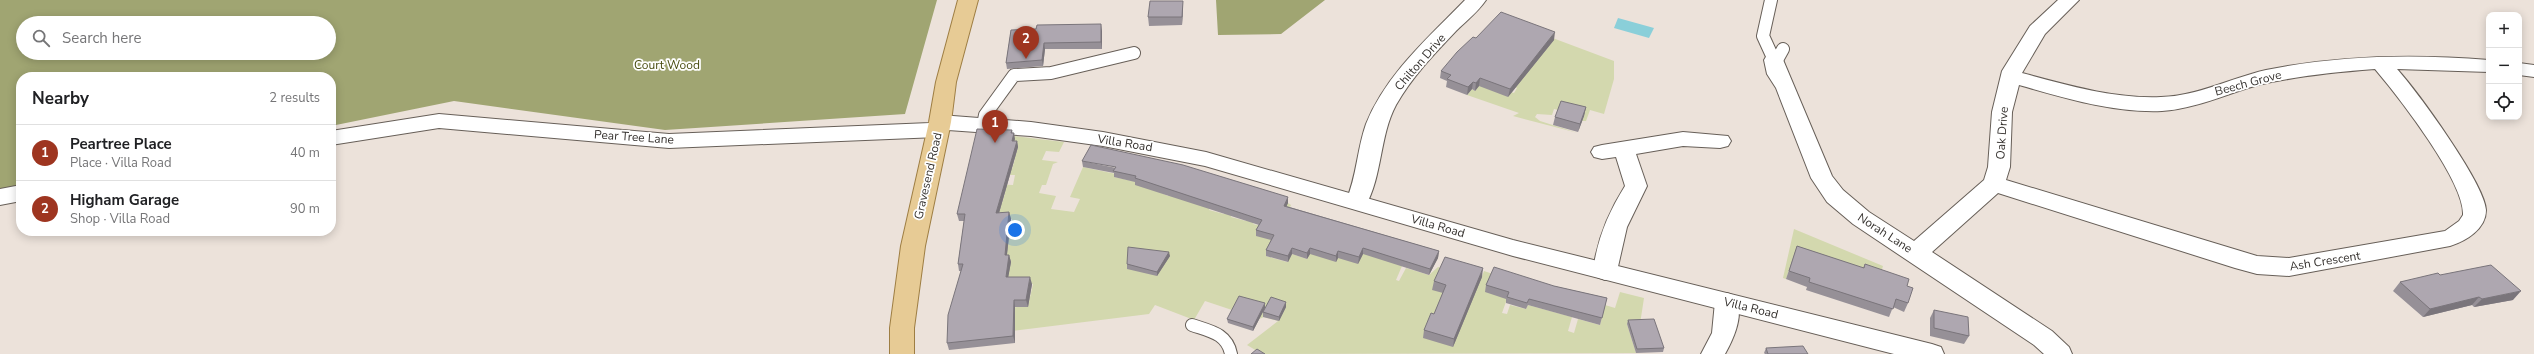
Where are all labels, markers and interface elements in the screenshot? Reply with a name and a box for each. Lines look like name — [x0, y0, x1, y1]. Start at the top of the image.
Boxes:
map controls — [2486, 12, 2522, 120]
button: + — [2486, 12, 2522, 48]
search box — [16, 16, 336, 60]
pin: 2 — [1013, 26, 1039, 59]
icon: search — [30, 27, 52, 49]
text: Search here — [62, 28, 142, 48]
street label: Chilton Drive — [1391, 30, 1449, 94]
button: − — [2486, 48, 2522, 84]
park label: Court Wood — [634, 57, 700, 73]
street label: Beech Grove — [2213, 66, 2283, 100]
button: locate — [2486, 84, 2522, 120]
text: Nearby — [32, 87, 89, 110]
text: 2 results — [269, 89, 320, 107]
street label: Oak Drive — [1992, 106, 2012, 160]
pin: 1 — [982, 110, 1008, 143]
street label: Pear Tree Lane — [594, 126, 674, 148]
street label: Gravesend Road — [910, 131, 946, 221]
street label: Villa Road — [1095, 131, 1154, 155]
text: Peartree Place — [70, 134, 172, 154]
text: 1 — [41, 144, 49, 162]
text: 40 m — [290, 144, 320, 162]
text: Place · Villa Road — [70, 154, 172, 172]
text: Higham Garage — [70, 190, 179, 210]
text: 2 — [41, 200, 49, 218]
text: 90 m — [290, 200, 320, 218]
street label: Norah Lane — [1855, 209, 1915, 257]
text: Shop · Villa Road — [70, 210, 170, 228]
street label: Villa Road — [1408, 210, 1467, 241]
your location — [1005, 220, 1025, 240]
street label: Ash Crescent — [2288, 247, 2362, 275]
street label: Villa Road — [1721, 293, 1780, 322]

